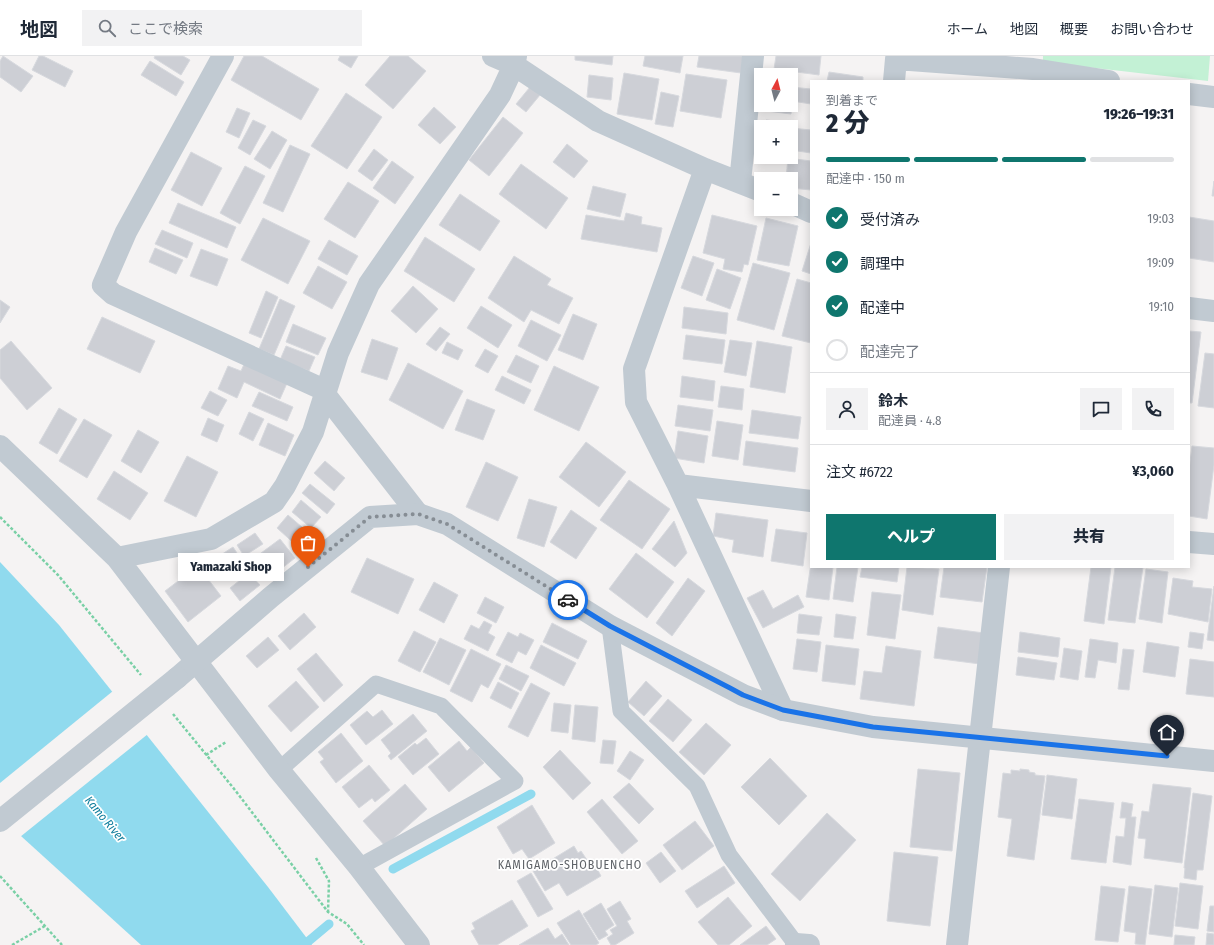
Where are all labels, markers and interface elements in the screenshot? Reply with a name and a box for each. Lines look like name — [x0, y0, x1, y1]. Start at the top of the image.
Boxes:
search box — [82, 10, 362, 46]
icon: search — [96, 17, 118, 39]
text: 地図 — [20, 18, 58, 41]
text: ここで検索 — [128, 20, 203, 38]
text: ホーム — [946, 21, 988, 38]
text: 地図 — [1010, 21, 1038, 38]
text: 概要 — [1060, 21, 1088, 38]
text: お問い合わせ — [1110, 21, 1194, 38]
north arrow — [754, 68, 798, 112]
map controls — [754, 68, 798, 216]
text: 到着まで — [826, 93, 878, 108]
text: 19:26–19:31 — [1103, 105, 1174, 123]
text: 2 分 — [826, 108, 869, 139]
button: + — [754, 120, 798, 164]
text: 配達中 · 150 m — [826, 171, 905, 186]
button: − — [754, 172, 798, 216]
icon: check — [826, 207, 848, 229]
text: 受付済み — [860, 211, 920, 229]
text: 19:03 — [1147, 211, 1174, 226]
icon: check — [826, 251, 848, 273]
text: 調理中 — [860, 255, 905, 273]
text: 19:09 — [1147, 255, 1174, 270]
icon: check — [826, 295, 848, 317]
text: 配達中 — [860, 299, 905, 317]
text: 19:10 — [1149, 299, 1174, 314]
text: 配達完了 — [860, 343, 920, 361]
button: person — [826, 388, 868, 430]
button: chat — [1080, 388, 1122, 430]
button: phone — [1132, 388, 1174, 430]
text: 鈴木 — [878, 392, 908, 410]
text: 配達員 · 4.8 — [878, 413, 941, 428]
text: ¥3,060 — [1132, 462, 1174, 480]
text: 注文 #6722 — [826, 463, 893, 481]
button: ヘルプ — [826, 514, 996, 560]
button: 共有 — [1004, 514, 1174, 560]
pin — [291, 526, 325, 567]
icon: bag — [297, 532, 319, 554]
callout: Yamazaki Shop — [178, 553, 284, 581]
text: Yamazaki Shop — [190, 559, 272, 574]
courier — [548, 580, 588, 620]
icon: car — [557, 589, 579, 611]
pin — [1150, 715, 1184, 756]
icon: home — [1156, 721, 1178, 743]
water label: Kamo River — [82, 793, 129, 845]
district label: KAMIGAMO-SHOBUENCHO — [498, 858, 642, 872]

